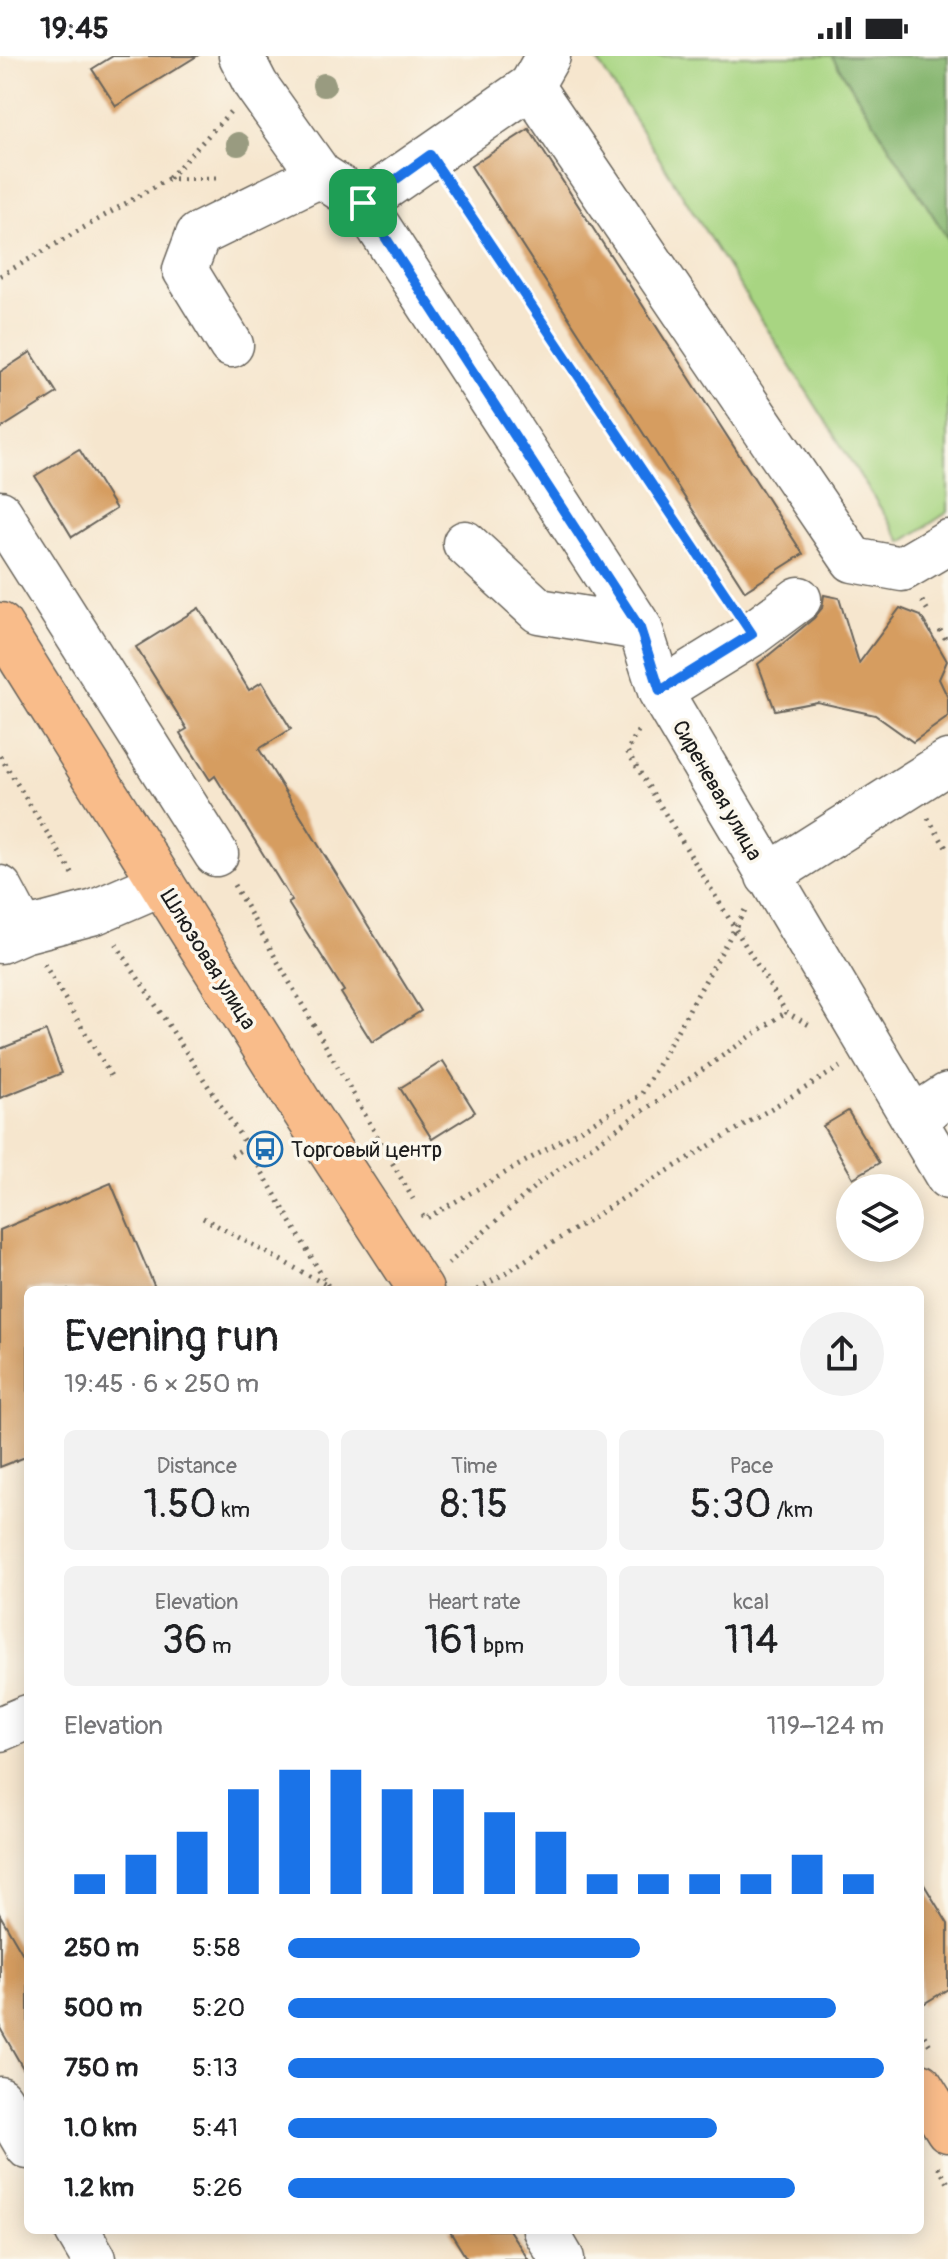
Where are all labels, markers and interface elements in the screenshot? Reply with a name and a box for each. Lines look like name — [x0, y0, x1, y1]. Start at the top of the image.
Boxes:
text: 19:45 — [40, 10, 109, 47]
pin — [329, 169, 397, 237]
icon: arrive — [341, 181, 385, 225]
street label: Сиреневая улица — [666, 715, 769, 866]
street label: Шлюзовая улица — [154, 884, 262, 1035]
bus stop icon: Торговый центр — [246, 1130, 284, 1168]
place label: Торговый центр — [291, 1136, 442, 1164]
map controls — [836, 1174, 924, 1262]
button: layers — [836, 1174, 924, 1262]
text: Evening run — [64, 1310, 279, 1365]
button: share — [800, 1312, 884, 1396]
text: 19:45 · 6 × 250 m — [64, 1368, 259, 1400]
text: Distance — [156, 1452, 237, 1480]
text: Time — [451, 1452, 497, 1480]
text: Pace — [730, 1452, 773, 1480]
text: 1.50 — [143, 1480, 217, 1529]
text: 8:15 — [440, 1480, 508, 1529]
text: 5:30 — [690, 1480, 772, 1529]
text: km — [217, 1496, 250, 1524]
text: /km — [772, 1496, 813, 1524]
text: Elevation — [155, 1588, 239, 1616]
text: Heart rate — [428, 1588, 520, 1616]
text: kcal — [733, 1588, 769, 1616]
text: 36 — [162, 1616, 207, 1665]
text: 161 — [424, 1616, 479, 1665]
text: 114 — [724, 1616, 779, 1665]
text: m — [207, 1632, 232, 1660]
text: bpm — [479, 1632, 524, 1660]
text: Elevation — [64, 1710, 163, 1742]
text: 119–124 m — [766, 1710, 884, 1742]
text: 250 m — [64, 1932, 139, 1964]
text: 5:58 — [192, 1932, 240, 1964]
text: 500 m — [64, 1992, 142, 2024]
text: 5:20 — [192, 1992, 245, 2024]
text: 750 m — [64, 2052, 138, 2084]
text: 5:13 — [192, 2052, 238, 2084]
text: 1.0 km — [64, 2112, 137, 2144]
text: 5:41 — [192, 2112, 238, 2144]
text: 1.2 km — [64, 2172, 134, 2204]
text: 5:26 — [192, 2172, 243, 2204]

